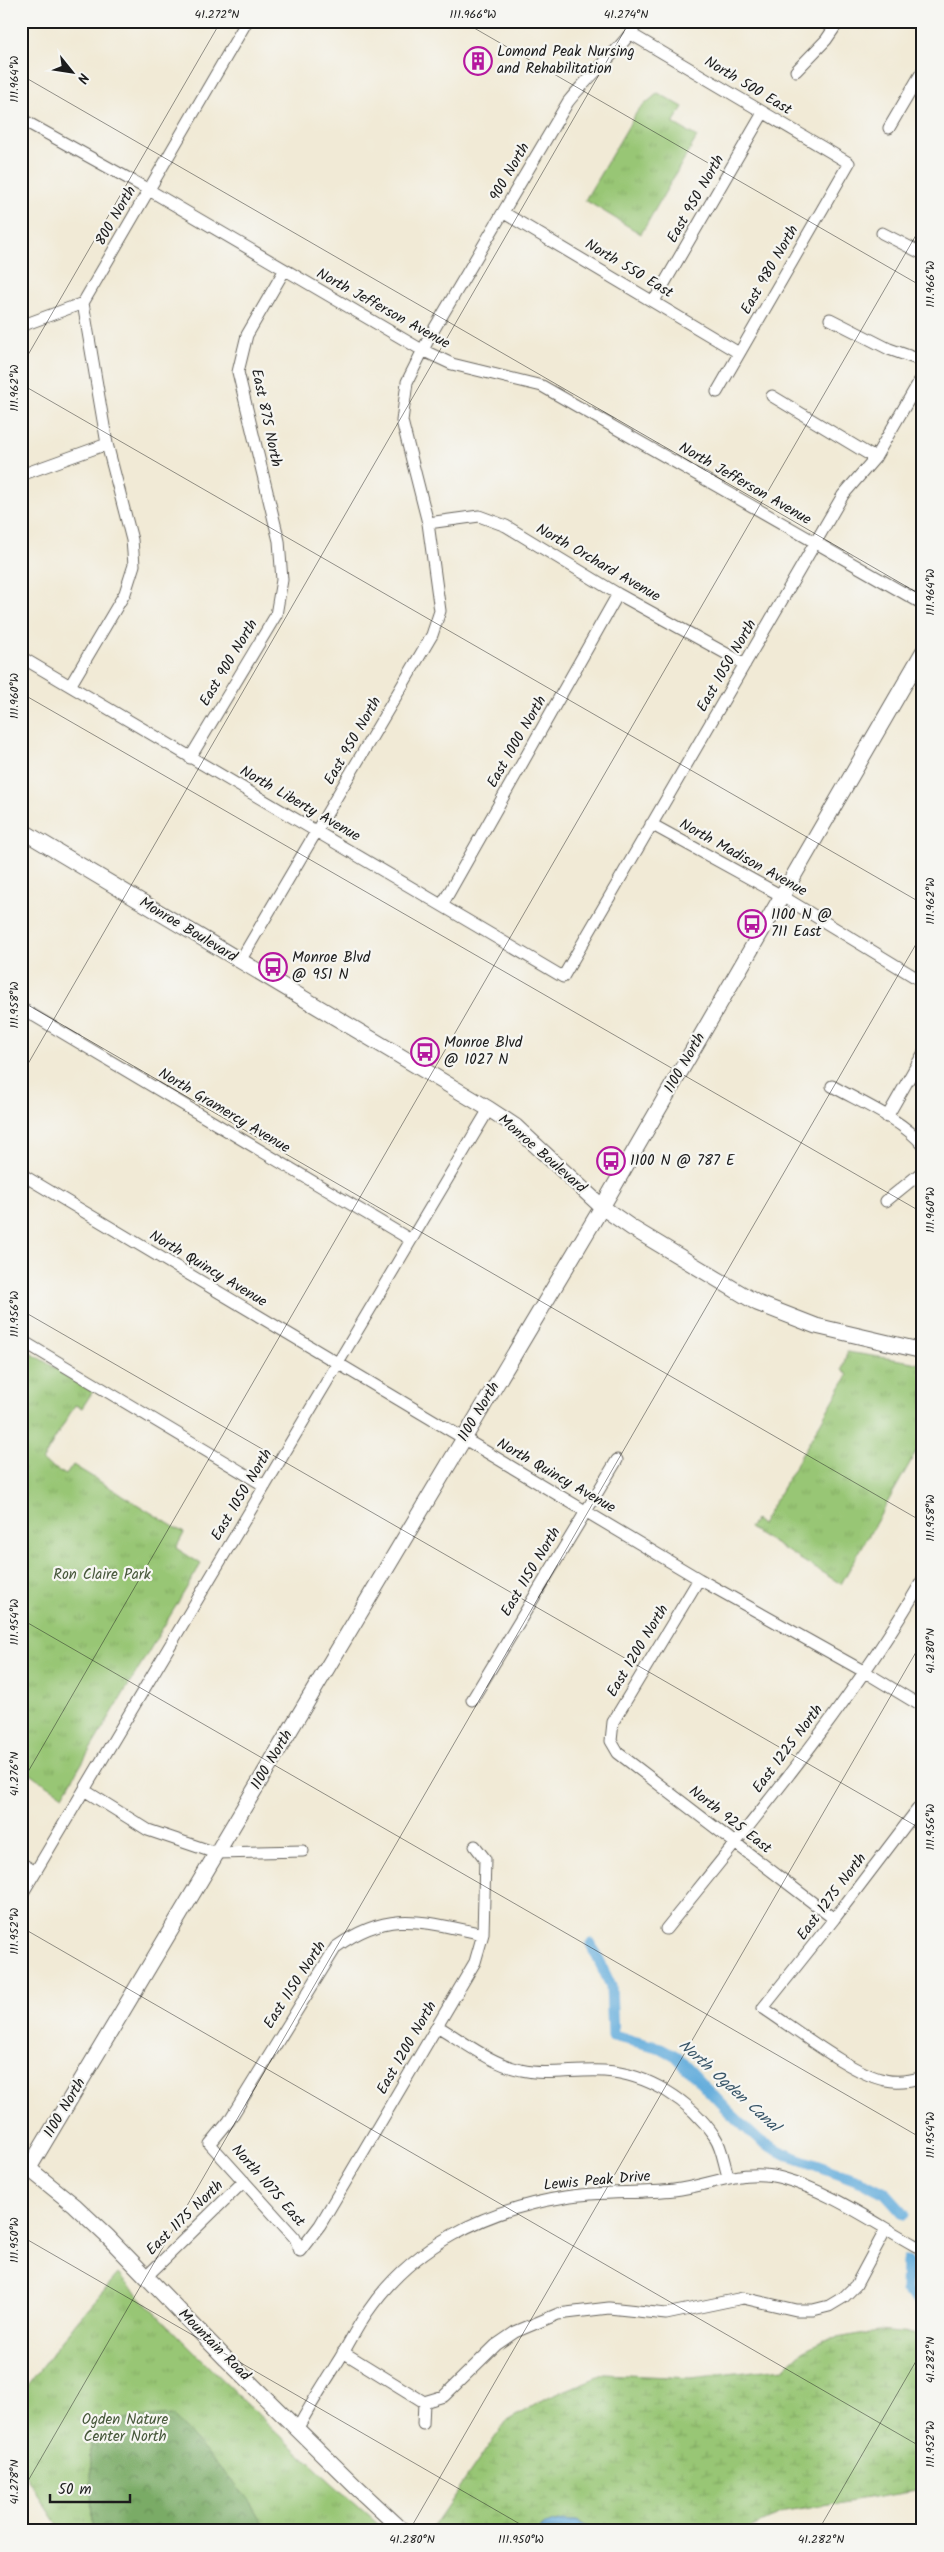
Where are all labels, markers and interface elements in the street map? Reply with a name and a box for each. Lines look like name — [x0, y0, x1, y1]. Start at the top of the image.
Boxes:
text: 41.272°N — [195, 5, 239, 24]
text: 111.966°W — [450, 5, 496, 24]
text: 41.274°N — [604, 5, 648, 24]
place label: Lomond Peak Nursing and Rehabilitation — [497, 40, 635, 81]
building icon: Lomond Peak Nursing and Rehabilitation — [463, 46, 493, 76]
north arrow — [48, 48, 98, 98]
street label: North 500 East — [699, 50, 797, 122]
text: 111.964°W — [5, 56, 24, 102]
text: N — [71, 69, 94, 87]
street label: 900 North — [484, 138, 536, 206]
street label: East 950 North — [661, 150, 731, 248]
street label: 800 North — [89, 182, 143, 250]
street label: East 980 North — [735, 221, 805, 319]
street label: North 550 East — [580, 233, 678, 305]
text: 111.966°W — [921, 261, 940, 307]
street label: North Jefferson Avenue — [312, 262, 455, 356]
text: 111.962°W — [5, 364, 24, 412]
street label: East 875 North — [244, 367, 288, 469]
street label: North Jefferson Avenue — [674, 436, 816, 532]
street label: North Orchard Avenue — [531, 518, 665, 609]
text: 111.964°W — [921, 569, 940, 615]
street label: East 900 North — [193, 615, 265, 711]
street label: East 1050 North — [691, 615, 763, 717]
text: 111.960°W — [5, 673, 24, 719]
street label: East 1000 North — [481, 691, 553, 793]
street label: East 950 North — [318, 692, 388, 790]
street label: North Liberty Avenue — [235, 760, 365, 849]
street label: North Madison Avenue — [675, 813, 812, 903]
text: 111.962°W — [921, 877, 940, 925]
street label: Monroe Boulevard — [134, 891, 242, 969]
place label: 1100 N @ 711 East — [771, 903, 832, 944]
bus stop icon: 1100 N @ 711 East — [737, 909, 767, 939]
place label: Monroe Blvd @ 951 N — [292, 946, 371, 987]
bus stop icon: Monroe Blvd @ 951 N — [258, 952, 288, 982]
text: 111.958°W — [5, 981, 24, 1029]
street label: 1100 North — [658, 1028, 712, 1098]
place label: Monroe Blvd @ 1027 N — [444, 1031, 523, 1072]
bus stop icon: Monroe Blvd @ 1027 N — [410, 1037, 440, 1067]
street label: North Gramercy Avenue — [153, 1062, 295, 1160]
street label: Monroe Boulevard — [492, 1109, 592, 1200]
bus stop icon: 1100 N @ 787 E — [596, 1146, 626, 1176]
place label: 1100 N @ 787 E — [630, 1149, 736, 1173]
text: 111.960°W — [921, 1187, 940, 1233]
street label: North Quincy Avenue — [144, 1224, 272, 1314]
text: 111.956°W — [5, 1291, 24, 1337]
street label: 1100 North — [452, 1377, 506, 1447]
street label: North Quincy Avenue — [492, 1432, 620, 1520]
street label: East 1050 North — [205, 1444, 279, 1546]
text: 111.958°W — [921, 1494, 940, 1542]
street label: East 1150 North — [495, 1523, 567, 1621]
park label: Ron Claire Park — [53, 1563, 152, 1587]
text: 111.954°W — [5, 1599, 24, 1645]
street label: East 1200 North — [601, 1600, 675, 1702]
text: 41.280°N — [921, 1628, 940, 1674]
street label: East 1225 North — [747, 1699, 829, 1799]
street label: 1100 North — [245, 1725, 299, 1795]
text: 41.276°N — [5, 1752, 24, 1796]
street label: North 925 East — [683, 1780, 777, 1860]
text: 111.956°W — [921, 1804, 940, 1850]
street label: East 1275 North — [791, 1848, 873, 1946]
text: 111.952°W — [5, 1908, 24, 1954]
street label: East 1150 North — [257, 1936, 333, 2034]
street label: East 1200 North — [371, 1997, 443, 2099]
water label: North Ogden Canal — [673, 2034, 788, 2141]
street label: 1100 North — [38, 2073, 92, 2143]
text: 111.954°W — [921, 2112, 940, 2158]
street label: North 1075 East — [225, 2139, 311, 2233]
street label: Lewis Peak Drive — [543, 2164, 652, 2198]
street label: East 1175 North — [141, 2175, 229, 2261]
text: 111.950°W — [5, 2217, 24, 2263]
street label: Mountain Road — [172, 2303, 256, 2387]
text: 41.282°N — [921, 2337, 940, 2383]
park label: Ogden Nature Center North — [82, 2408, 168, 2449]
text: 111.952°W — [921, 2421, 940, 2467]
text: 41.278°N — [5, 2459, 24, 2505]
scale bar — [50, 2472, 130, 2504]
text: 50 m — [58, 2478, 92, 2502]
text: 41.280°N — [389, 2530, 435, 2549]
text: 111.950°W — [498, 2530, 544, 2549]
text: 41.282°N — [798, 2530, 844, 2549]

